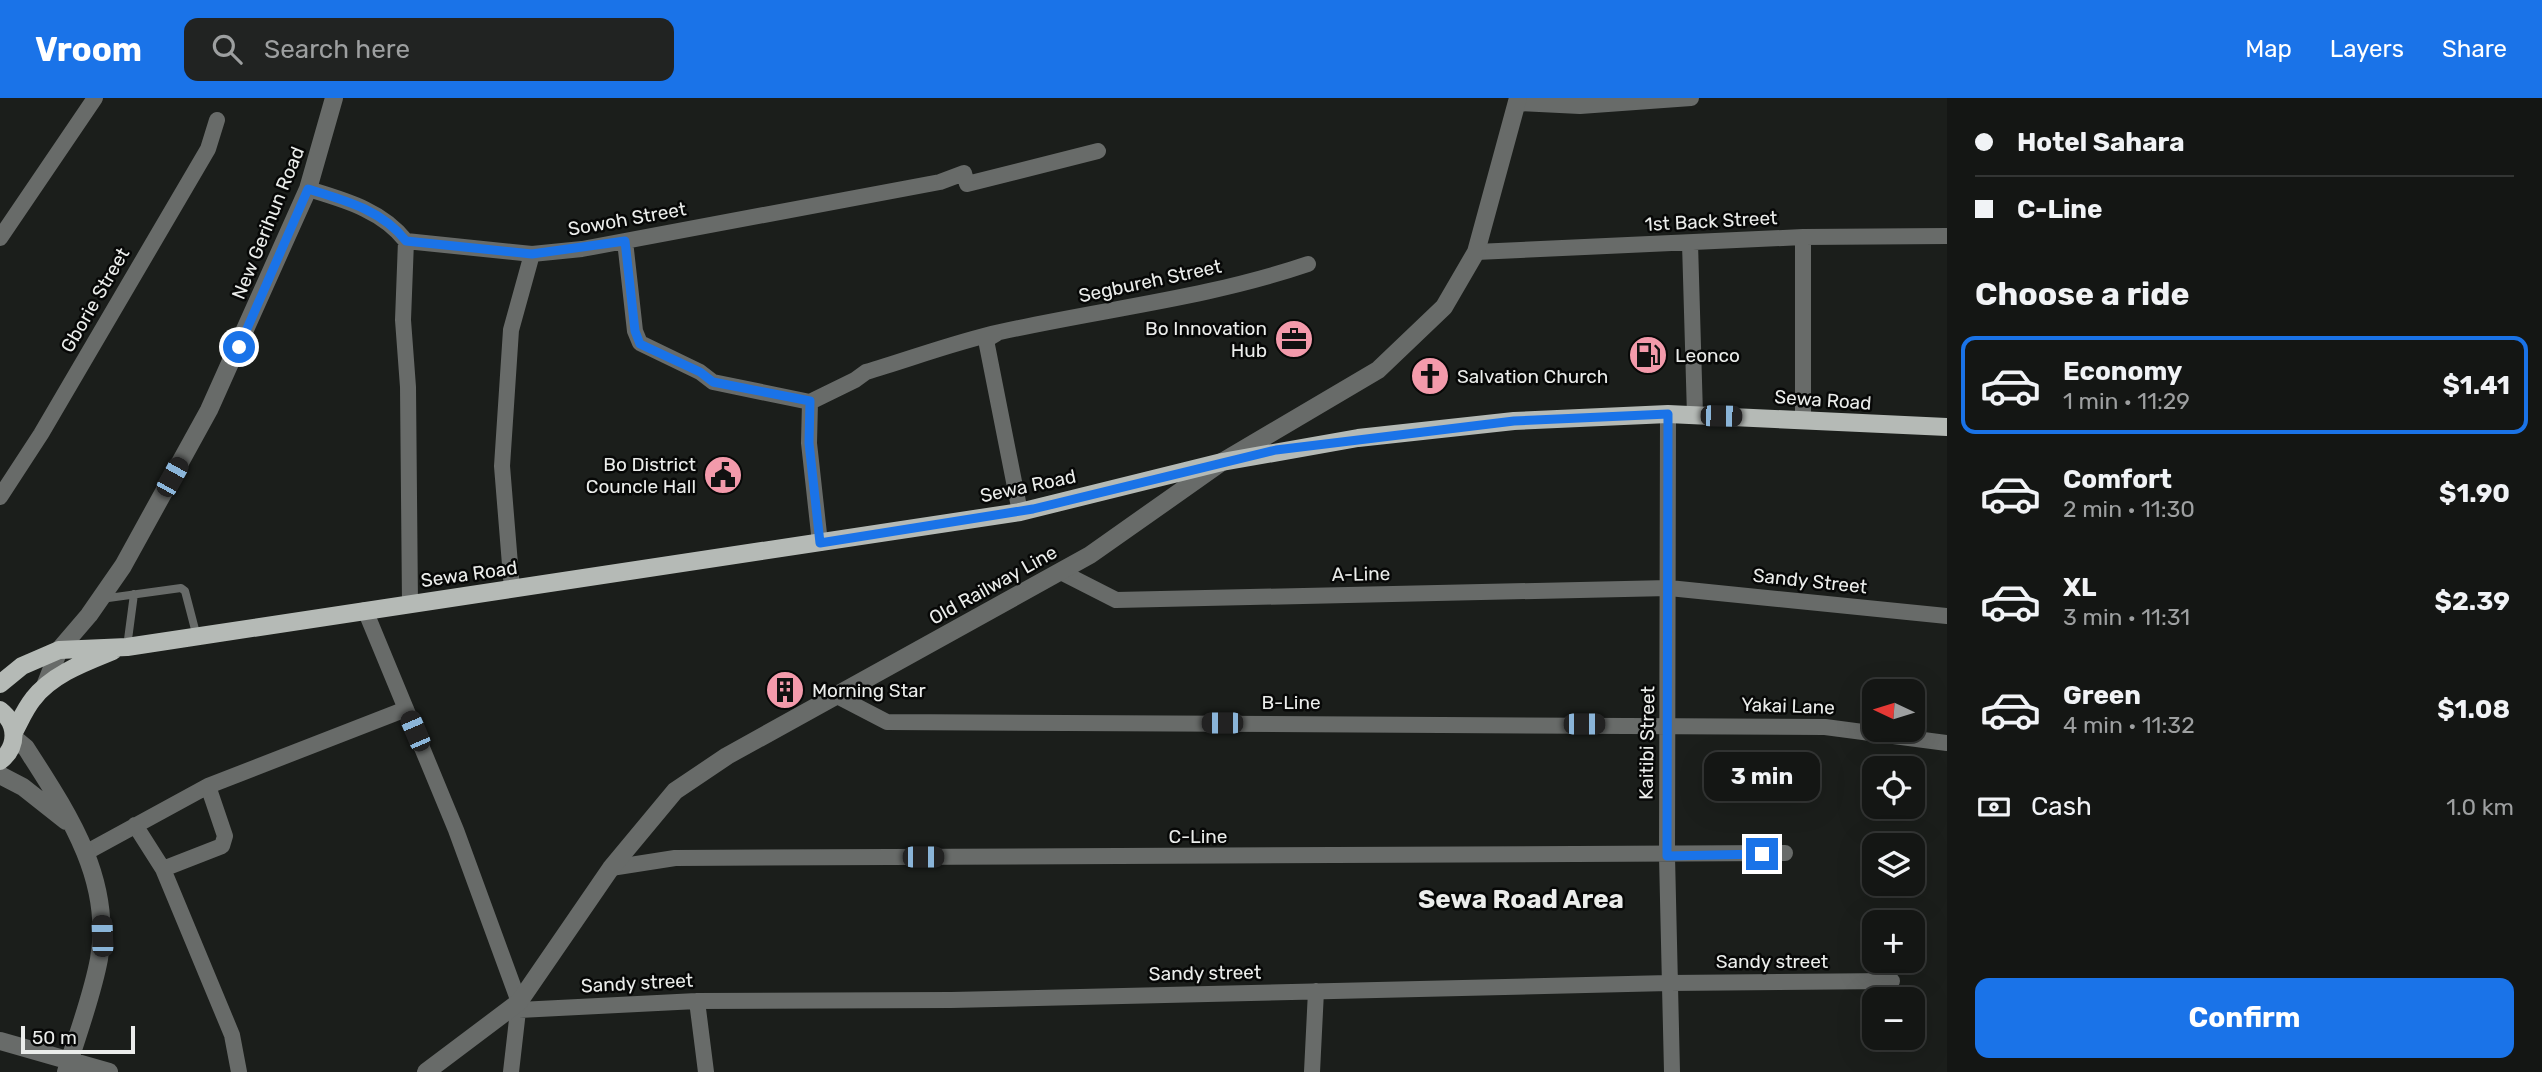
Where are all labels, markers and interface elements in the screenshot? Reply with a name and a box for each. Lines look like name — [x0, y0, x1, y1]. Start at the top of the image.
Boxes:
search box — [184, 18, 674, 81]
text: Vroom — [35, 30, 142, 69]
icon: search — [208, 30, 246, 68]
text: Search here — [264, 34, 410, 65]
text: Map — [2245, 35, 2292, 63]
text: Layers — [2330, 35, 2404, 63]
text: Share — [2442, 35, 2507, 63]
text: Hotel Sahara — [2017, 127, 2185, 158]
street label: New Gerihun Road — [227, 143, 309, 303]
text: C-Line — [2017, 194, 2103, 225]
street label: Sowoh Street — [566, 197, 688, 241]
street label: 1st Back Street — [1644, 206, 1778, 236]
street label: Gborie Street — [56, 243, 135, 357]
street label: Segbureh Street — [1077, 255, 1224, 307]
text: Choose a ride — [1975, 275, 2189, 313]
place label: Bo Innovation Hub — [1145, 317, 1267, 362]
office icon: Bo Innovation Hub — [1273, 318, 1315, 360]
route start — [223, 331, 255, 363]
fuel station icon: Leonco — [1627, 334, 1669, 376]
place label: Leonco — [1675, 344, 1740, 367]
icon: car — [1979, 354, 2042, 417]
church icon: Salvation Church — [1409, 355, 1451, 397]
text: Economy — [2063, 356, 2182, 387]
place label: Salvation Church — [1457, 365, 1608, 388]
text: $1.41 — [2442, 370, 2510, 401]
street label: Sewa Road — [1774, 385, 1872, 415]
text: 1 min · 11:29 — [2063, 387, 2190, 415]
car — [1700, 405, 1743, 427]
place label: Bo District Councle Hall — [586, 453, 697, 498]
car — [153, 454, 192, 500]
public building icon: Bo District Councle Hall — [702, 454, 744, 496]
icon: car — [1979, 462, 2042, 525]
text: Comfort — [2063, 464, 2172, 495]
street label: Sewa Road — [978, 465, 1078, 507]
text: $1.90 — [2439, 478, 2510, 509]
text: 2 min · 11:30 — [2063, 495, 2195, 523]
street label: Old Railway Line — [925, 540, 1061, 630]
street label: Sewa Road — [419, 556, 519, 592]
street label: A-Line — [1331, 562, 1391, 586]
street label: Sandy Street — [1752, 564, 1869, 598]
icon: car — [1979, 570, 2042, 633]
text: XL — [2063, 572, 2096, 603]
text: $2.39 — [2435, 586, 2510, 617]
text: 3 min · 11:31 — [2063, 603, 2190, 631]
building icon: Morning Star — [764, 669, 806, 711]
icon: car — [1979, 678, 2042, 741]
place label: Morning Star — [812, 679, 927, 702]
north arrow — [1862, 679, 1925, 742]
map controls — [1862, 679, 1925, 1050]
text: Green — [2063, 680, 2141, 711]
street label: Kaitibi Street — [1635, 685, 1660, 800]
street label: B-Line — [1261, 691, 1321, 714]
street label: Yakai Lane — [1741, 693, 1835, 719]
text: $1.08 — [2437, 694, 2510, 725]
car — [398, 708, 433, 754]
text: 4 min · 11:32 — [2063, 711, 2195, 739]
car — [1202, 713, 1244, 734]
car — [1564, 714, 1606, 735]
callout: 3 min — [1704, 752, 1820, 802]
button: locate — [1862, 756, 1925, 819]
text: 3 min — [1731, 762, 1793, 790]
icon: cash — [1975, 788, 2013, 826]
text: Cash — [2031, 791, 2092, 822]
text: 1.0 km — [2446, 793, 2514, 821]
street label: C-Line — [1169, 825, 1227, 848]
button: layers — [1862, 833, 1925, 896]
route end — [1746, 838, 1778, 870]
car — [903, 847, 945, 868]
district label: Sewa Road Area — [1418, 884, 1624, 915]
button: + — [1862, 910, 1925, 973]
car — [91, 915, 114, 957]
street label: Sandy street — [1716, 950, 1829, 973]
street label: Sandy street — [1149, 961, 1262, 985]
street label: Sandy street — [580, 969, 694, 997]
button: Confirm — [1975, 978, 2514, 1058]
button: − — [1862, 987, 1925, 1050]
scale bar — [21, 1023, 135, 1055]
text: 50 m — [32, 1026, 77, 1049]

